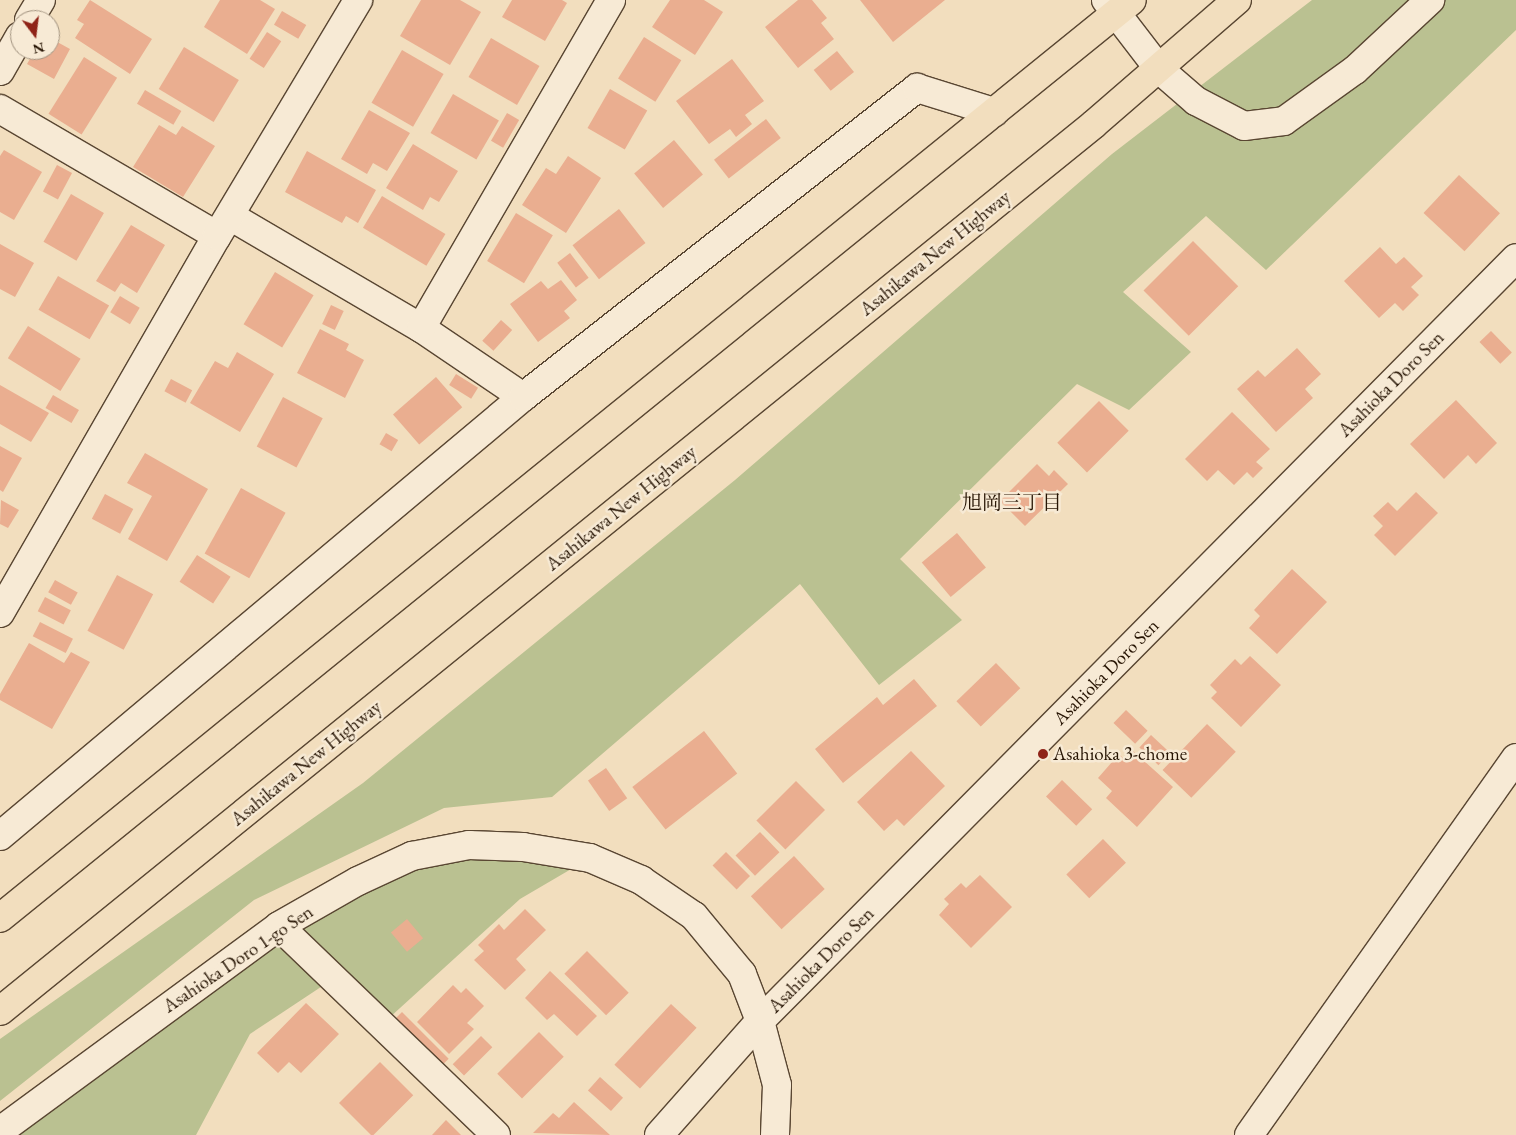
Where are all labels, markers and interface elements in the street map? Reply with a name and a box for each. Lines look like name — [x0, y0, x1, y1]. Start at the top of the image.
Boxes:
north arrow — [10, 10, 60, 60]
text: N — [31, 38, 46, 59]
street label: Asahikawa New Highway — [855, 185, 1015, 321]
street label: Asahioka Doro Sen — [1333, 326, 1449, 442]
street label: Asahikawa New Highway — [541, 440, 701, 576]
district label: 旭岡三丁目 — [962, 490, 1062, 514]
street label: Asahioka Doro Sen — [1048, 614, 1164, 730]
street label: Asahikawa New Highway — [226, 695, 386, 831]
place label: Asahioka 3-chome — [1053, 743, 1187, 765]
marker: Asahioka 3-chome — [1037, 748, 1049, 760]
street label: Asahioka Doro 1-go Sen — [159, 900, 317, 1018]
street label: Asahioka Doro Sen — [763, 902, 879, 1018]

